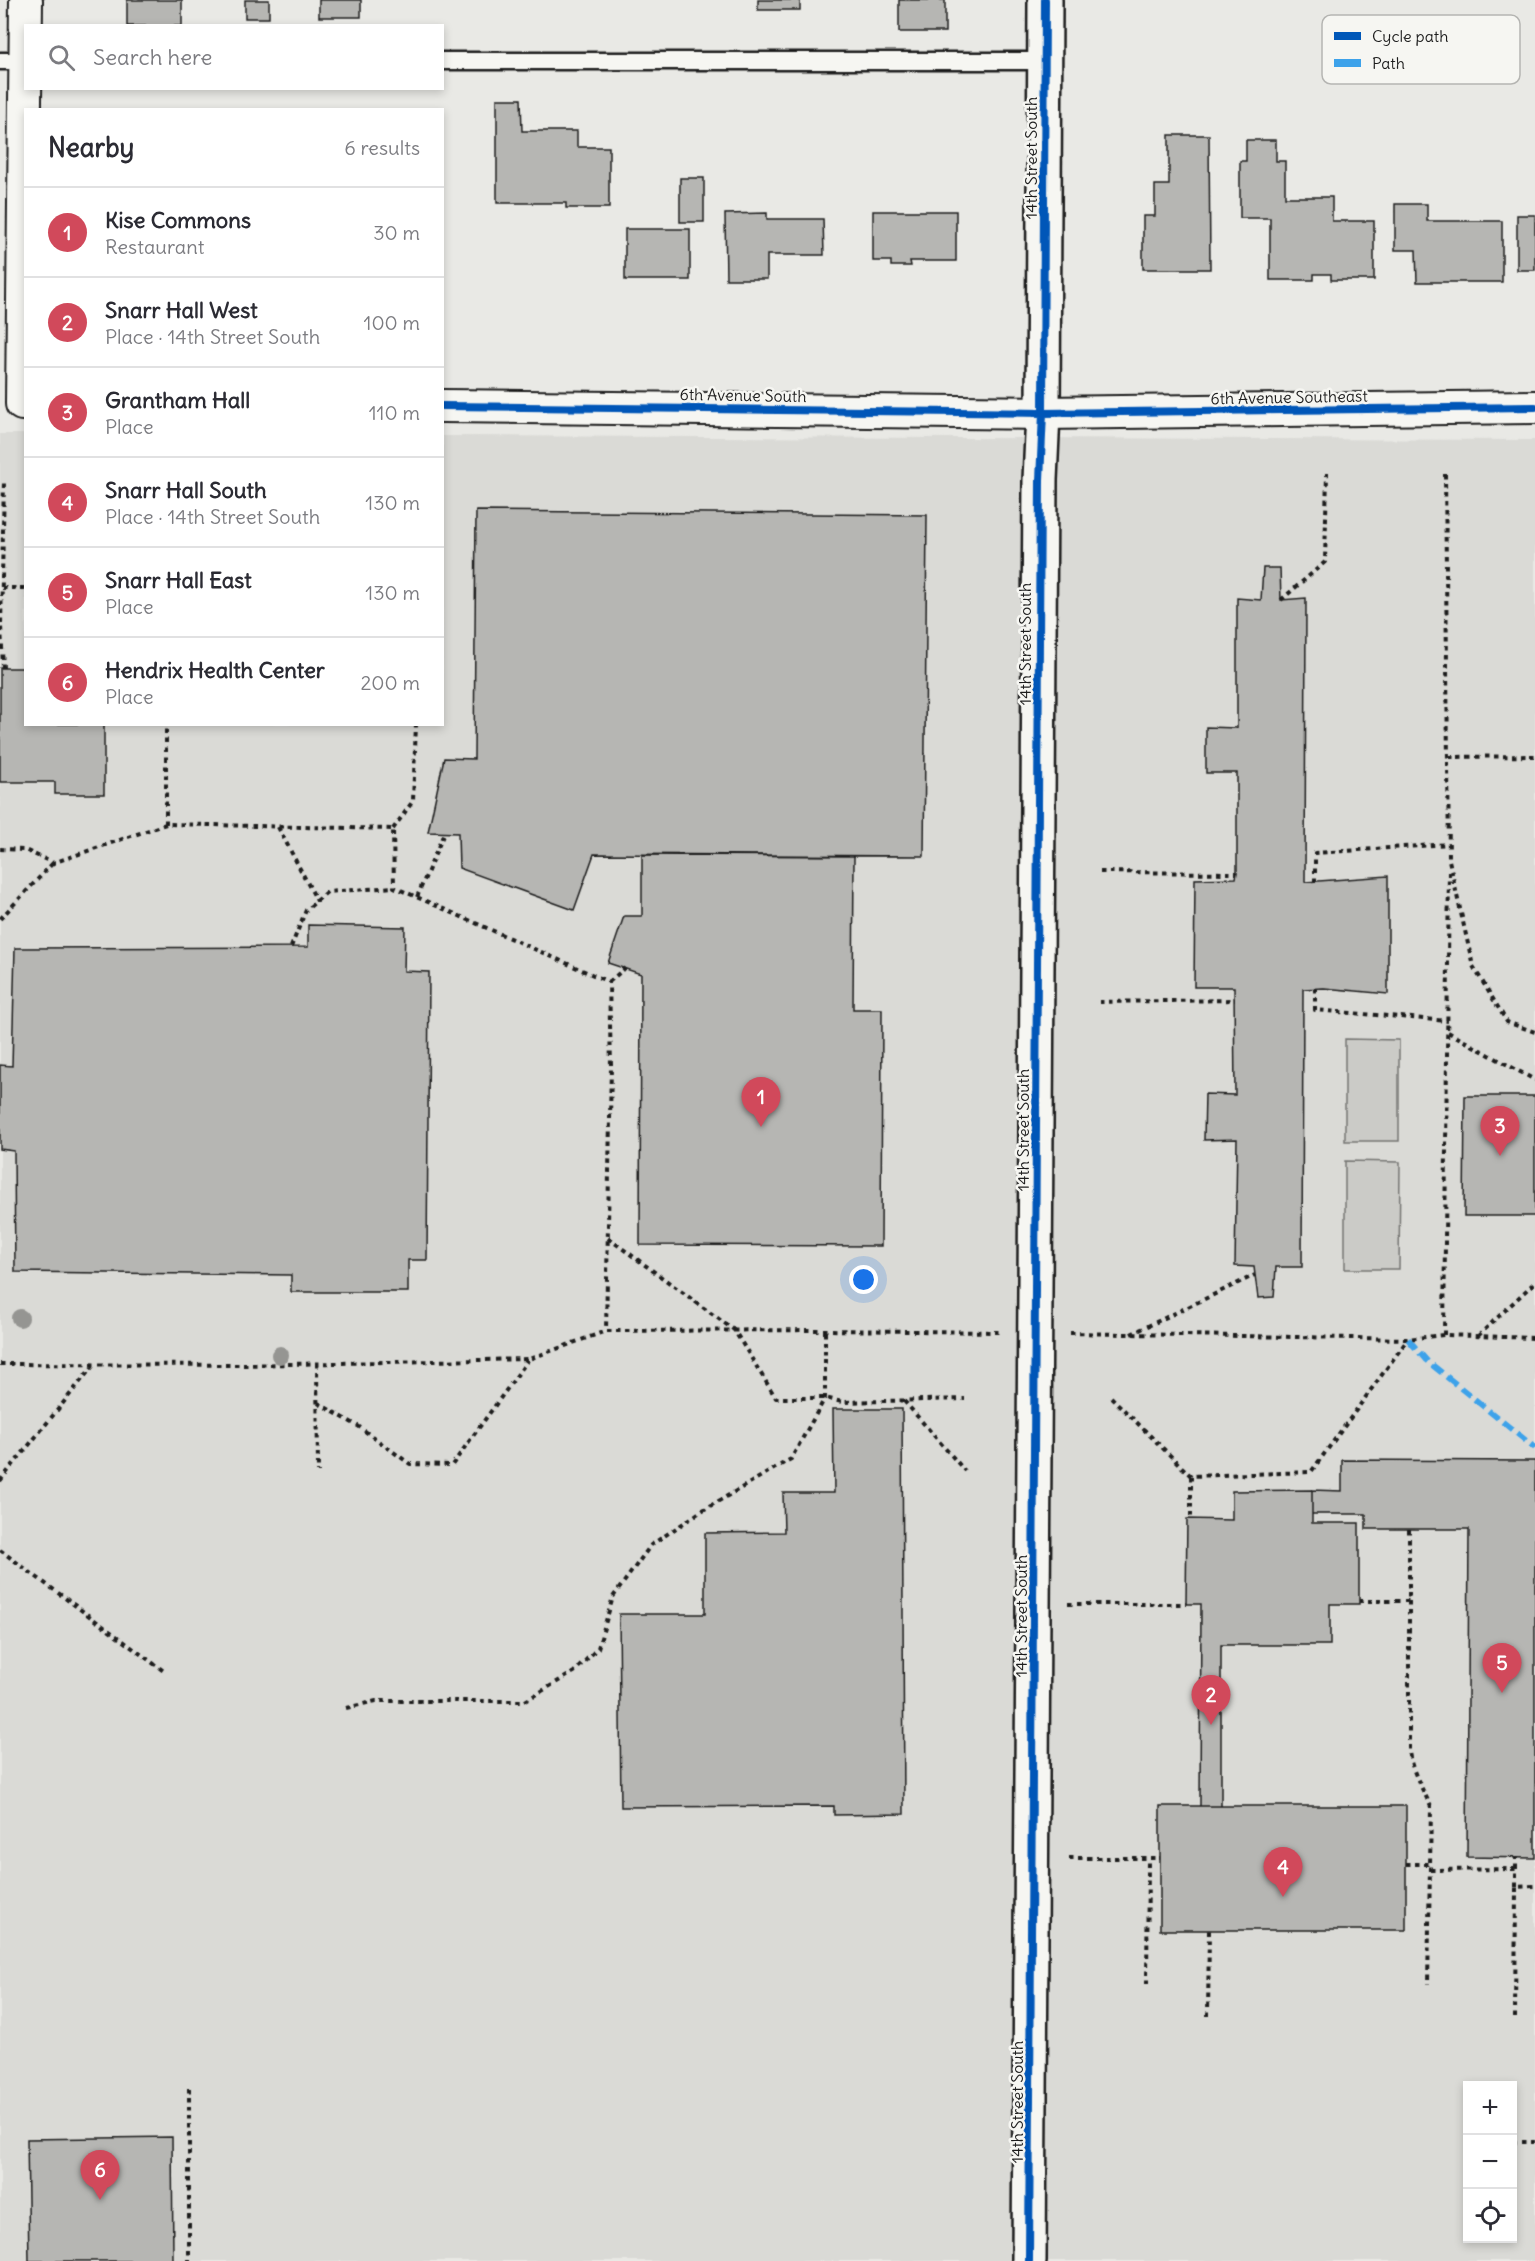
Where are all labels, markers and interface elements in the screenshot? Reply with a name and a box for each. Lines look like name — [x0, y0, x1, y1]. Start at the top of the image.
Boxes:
legend — [1322, 15, 1520, 84]
search box — [24, 24, 444, 90]
text: Cycle path — [1372, 26, 1448, 46]
icon: search — [45, 41, 78, 74]
text: Search here — [93, 43, 212, 71]
text: Path — [1372, 53, 1405, 73]
street label: 14th Street South — [1021, 97, 1041, 219]
text: Nearby — [48, 131, 134, 164]
text: 6 results — [344, 135, 420, 160]
text: Kise Commons — [105, 206, 251, 234]
text: 1 — [64, 220, 71, 245]
text: 30 m — [373, 220, 420, 245]
text: Restaurant — [105, 234, 204, 259]
text: Snarr Hall West — [105, 296, 258, 324]
text: 2 — [62, 310, 73, 335]
text: 100 m — [363, 310, 420, 335]
text: Place · 14th Street South — [105, 324, 320, 349]
street label: 6th Avenue South — [679, 384, 807, 406]
text: Grantham Hall — [105, 386, 250, 414]
street label: 6th Avenue Southeast — [1210, 386, 1368, 408]
text: 3 — [62, 400, 73, 425]
text: 110 m — [369, 400, 420, 425]
text: Place — [105, 414, 153, 439]
text: Snarr Hall South — [105, 476, 267, 504]
text: 4 — [62, 490, 73, 515]
text: 130 m — [365, 490, 420, 515]
text: Place · 14th Street South — [105, 504, 320, 529]
text: Snarr Hall East — [105, 566, 252, 594]
text: 5 — [62, 580, 73, 605]
text: 130 m — [365, 580, 420, 605]
street label: 14th Street South — [1015, 583, 1035, 705]
text: Place — [105, 594, 153, 619]
text: Hendrix Health Center — [105, 656, 325, 684]
text: 6 — [62, 670, 73, 695]
text: 200 m — [360, 670, 420, 695]
text: Place — [105, 684, 153, 709]
street label: 14th Street South — [1013, 1069, 1033, 1191]
pin: 1 — [742, 1078, 780, 1127]
pin: 3 — [1480, 1106, 1520, 1156]
your location — [849, 1265, 878, 1294]
street label: 14th Street South — [1011, 1555, 1031, 1677]
pin: 5 — [1482, 1644, 1522, 1693]
pin: 2 — [1192, 1676, 1230, 1725]
pin: 4 — [1264, 1848, 1302, 1897]
street label: 14th Street South — [1007, 2041, 1027, 2163]
map controls — [1463, 2081, 1517, 2243]
button: + — [1463, 2081, 1517, 2135]
button: − — [1463, 2135, 1517, 2189]
pin: 6 — [80, 2150, 120, 2200]
button: locate — [1463, 2189, 1517, 2243]

